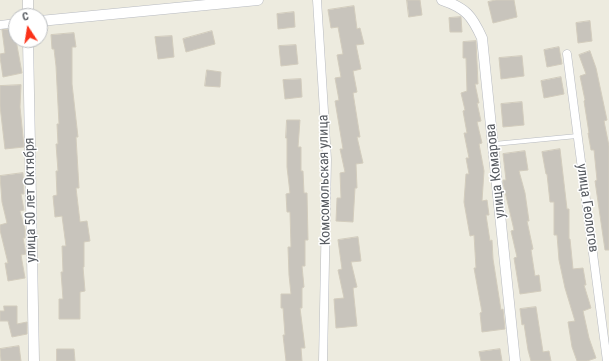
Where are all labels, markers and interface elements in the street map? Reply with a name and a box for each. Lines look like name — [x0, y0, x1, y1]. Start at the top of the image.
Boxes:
north arrow — [8, 8, 48, 48]
text: С — [21, 10, 30, 24]
street label: Комсомольская улица — [315, 114, 335, 246]
street label: улица Комарова — [483, 123, 509, 219]
street label: улица 50 лет Октября — [22, 137, 40, 263]
street label: улица Геологов — [572, 163, 602, 253]

